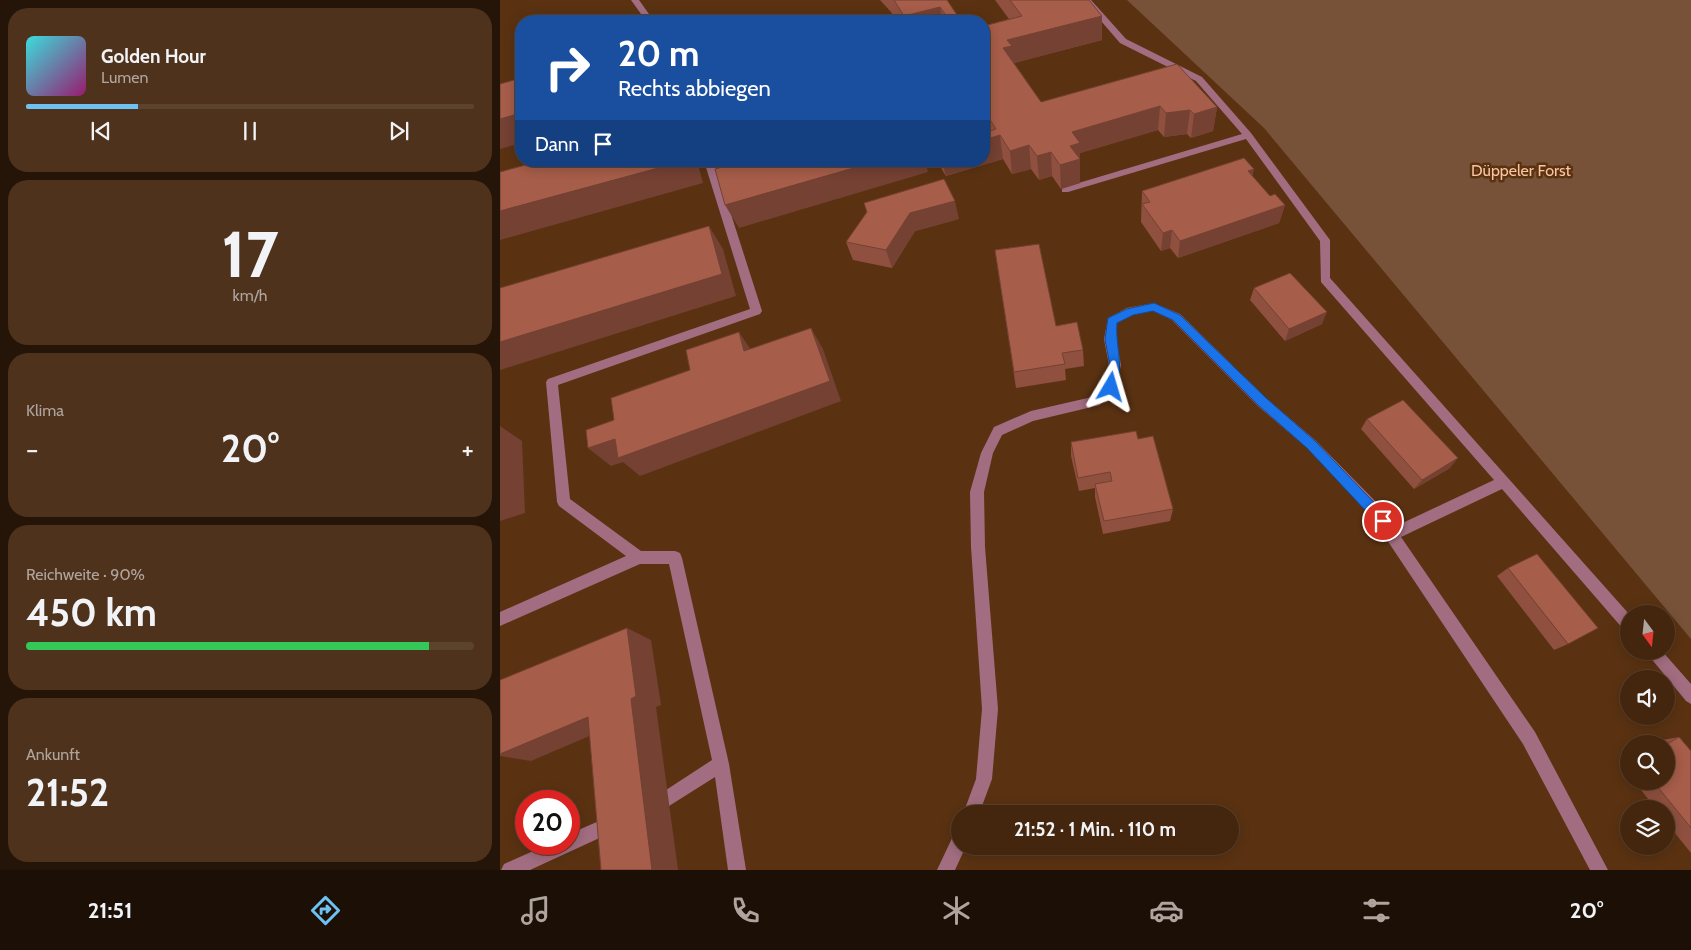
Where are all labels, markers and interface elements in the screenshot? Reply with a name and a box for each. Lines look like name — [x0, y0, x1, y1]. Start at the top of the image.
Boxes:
text: 20 m — [618, 32, 700, 75]
icon: right — [535, 35, 600, 100]
text: Golden Hour — [101, 45, 206, 68]
text: Lumen — [101, 68, 148, 87]
text: Rechts abbiegen — [618, 75, 771, 102]
icon: previous — [87, 117, 115, 145]
icon: pause — [236, 117, 264, 145]
icon: next — [385, 117, 413, 145]
icon: arrive — [589, 130, 617, 158]
text: Dann — [535, 133, 579, 156]
park label: Düppeler Forst — [1471, 161, 1572, 180]
text: 17 — [221, 214, 279, 293]
text: km/h — [232, 286, 268, 305]
position arrow — [1084, 360, 1136, 412]
text: Klima — [26, 401, 64, 420]
text: 20° — [221, 425, 279, 472]
text: − — [26, 432, 38, 466]
text: + — [462, 432, 474, 466]
pin — [1362, 500, 1404, 542]
icon: arrive — [1369, 507, 1397, 535]
text: Reichweite · 90% — [26, 565, 145, 584]
text: 450 km — [26, 589, 157, 636]
north arrow — [1620, 605, 1675, 660]
map controls — [1620, 605, 1675, 855]
button: sound — [1620, 670, 1675, 725]
button: search — [1620, 735, 1675, 790]
text: Ankunft — [26, 745, 80, 764]
text: 21:52 — [26, 769, 109, 816]
speed limit sign: 20 — [515, 790, 580, 855]
button: layers — [1620, 800, 1675, 855]
text: 21:52 · 1 Min. · 110 m — [1014, 818, 1176, 841]
icon: directions — [308, 893, 343, 928]
icon: music — [518, 893, 553, 928]
icon: phone — [728, 893, 763, 928]
icon: climate — [939, 893, 974, 928]
icon: car — [1149, 893, 1184, 928]
icon: filters — [1359, 893, 1394, 928]
text: 21:51 — [88, 897, 132, 924]
text: 20° — [1570, 897, 1603, 924]

